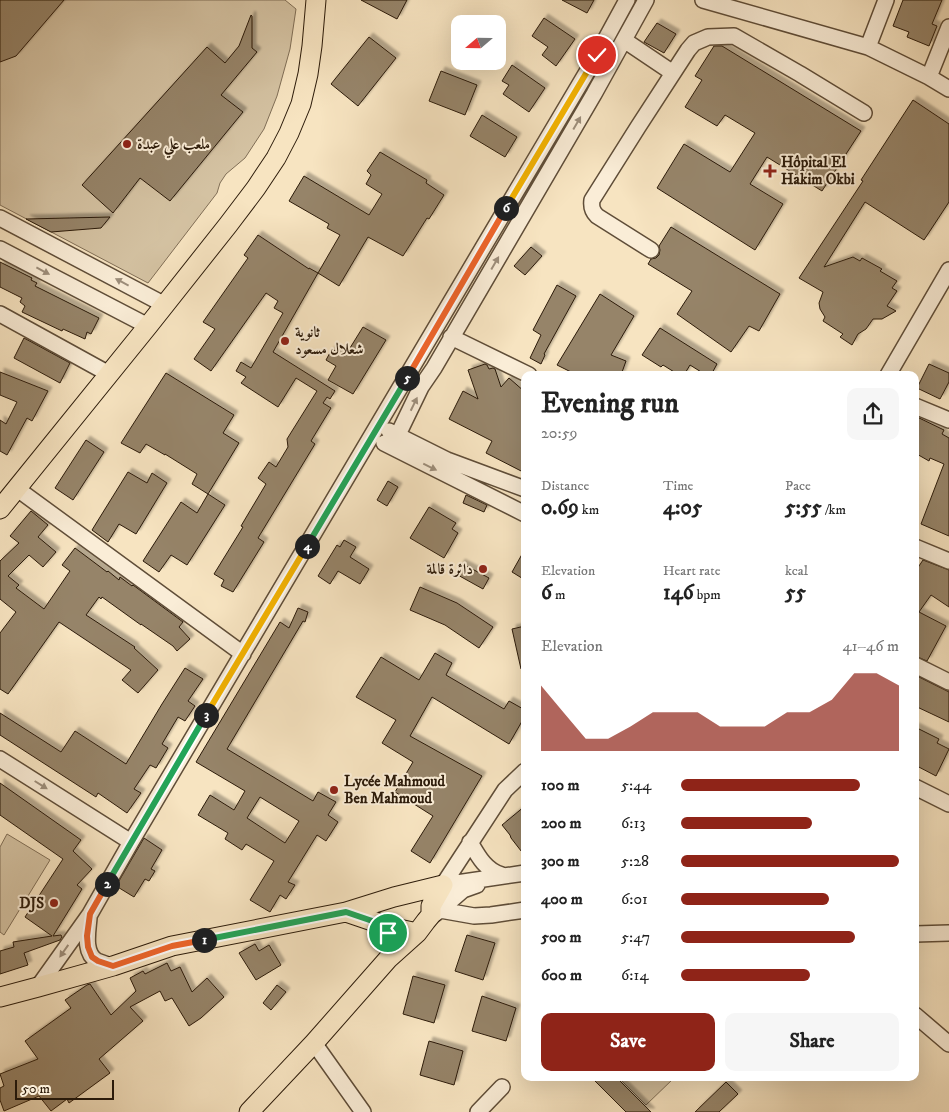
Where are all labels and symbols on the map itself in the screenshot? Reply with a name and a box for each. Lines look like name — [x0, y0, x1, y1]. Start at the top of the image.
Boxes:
north arrow — [451, 15, 506, 70]
pin — [576, 34, 618, 76]
one-way arrow — [573, 116, 582, 129]
place label: ملعب علي عبدة — [137, 135, 210, 159]
marker: ملعب علي عبدة — [121, 138, 133, 150]
place label: Hôpital El Hakim Okbi — [781, 153, 855, 189]
marker: Hôpital El Hakim Okbi — [763, 164, 777, 178]
pin: 6 — [494, 196, 518, 220]
one-way arrow — [490, 256, 499, 269]
one-way arrow — [36, 267, 50, 276]
one-way arrow — [114, 278, 129, 286]
place label: ثانوية شعلال مسعود — [295, 323, 363, 359]
marker: ثانوية شعلال مسعود — [279, 335, 291, 347]
pin: 5 — [394, 366, 420, 390]
one-way arrow — [409, 396, 418, 411]
one-way arrow — [423, 463, 438, 471]
pin: 4 — [294, 534, 320, 558]
place label: دائرة قالمة — [426, 560, 473, 579]
marker: دائرة قالمة — [477, 563, 489, 575]
pin: 3 — [194, 702, 218, 728]
place label: Lycée Mahmoud Ben Mahmoud — [344, 772, 445, 808]
one-way arrow — [35, 780, 48, 790]
marker: Lycée Mahmoud Ben Mahmoud — [328, 784, 340, 796]
pin: 2 — [94, 872, 120, 896]
place label: DJS — [19, 894, 44, 913]
marker: DJS — [48, 897, 60, 909]
pin — [367, 912, 409, 954]
pin: 1 — [192, 928, 216, 952]
one-way arrow — [59, 944, 69, 957]
scale bar — [15, 1077, 114, 1100]

